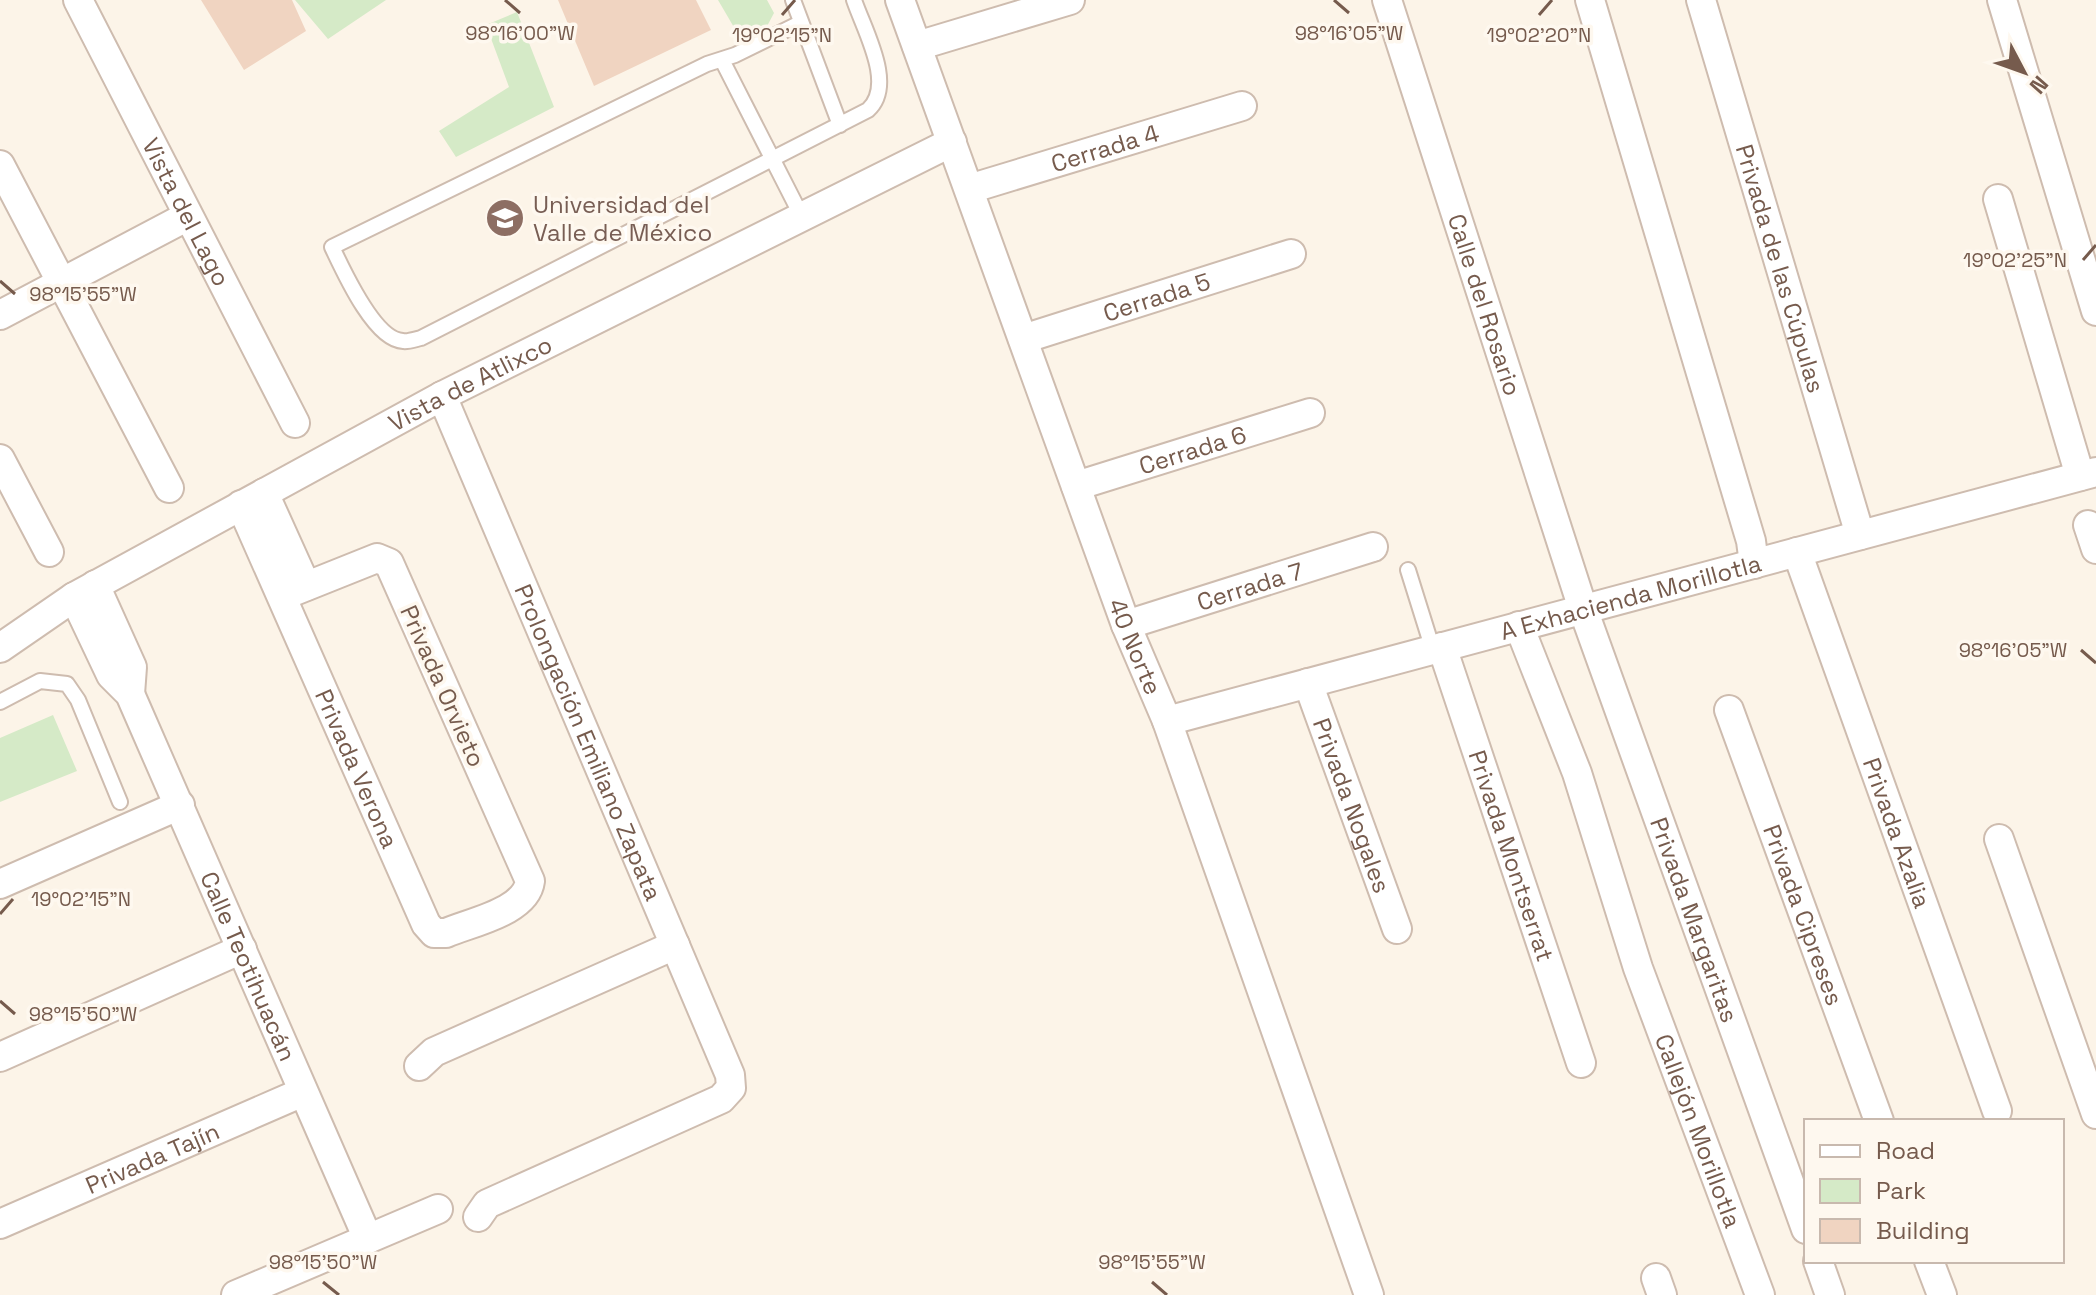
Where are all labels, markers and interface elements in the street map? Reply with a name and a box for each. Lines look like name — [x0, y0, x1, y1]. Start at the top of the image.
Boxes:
text: 98°16'00"W — [465, 20, 575, 46]
text: 98°16'05"W — [1295, 20, 1403, 46]
text: 19°02'15"N — [732, 22, 832, 48]
text: 19°02'20"N — [1487, 22, 1591, 48]
north arrow — [1984, 32, 2064, 112]
text: N — [2024, 70, 2054, 100]
street label: Cerrada 4 — [1047, 117, 1163, 179]
street label: Vista del Lago — [136, 132, 238, 291]
street label: Privada de las Cúpulas — [1729, 140, 1832, 396]
place label: Universidad del Valle de México — [533, 189, 712, 248]
school or university icon: Universidad del Valle de México — [484, 197, 526, 239]
street label: Calle del Rosario — [1441, 210, 1529, 399]
text: 19°02'25"N — [1963, 247, 2067, 273]
street label: Cerrada 5 — [1099, 265, 1214, 328]
text: 98°15'55"W — [29, 281, 137, 307]
street label: Vista de Atlixco — [383, 328, 557, 438]
street label: Cerrada 6 — [1135, 418, 1250, 481]
street label: A Exhacienda Morillotla — [1497, 547, 1765, 647]
street label: Cerrada 7 — [1193, 555, 1307, 617]
street label: Prolongación Emiliano Zapata — [508, 579, 670, 905]
street label: 40 Norte — [1102, 594, 1169, 699]
street label: Privada Orvieto — [393, 600, 493, 772]
text: 98°16'05"W — [1959, 637, 2067, 663]
street label: Privada Verona — [309, 684, 406, 853]
street label: Privada Nogales — [1306, 714, 1398, 897]
street label: Privada Montserrat — [1462, 746, 1561, 965]
street label: Privada Azalia — [1856, 753, 1939, 912]
street label: Privada Margaritas — [1644, 813, 1746, 1026]
street label: Privada Cipreses — [1757, 820, 1851, 1009]
street label: Calle Teotihuacán — [194, 866, 304, 1066]
text: 19°02'15"N — [31, 886, 131, 912]
text: 98°15'50"W — [29, 1001, 137, 1027]
street label: Callejón Morillotla — [1648, 1030, 1749, 1232]
street label: Privada Tajín — [81, 1115, 224, 1200]
legend — [1804, 1119, 2064, 1263]
text: Road — [1876, 1135, 1935, 1166]
text: Park — [1876, 1175, 1926, 1206]
text: Building — [1876, 1215, 1970, 1246]
text: 98°15'50"W — [269, 1249, 377, 1275]
text: 98°15'55"W — [1098, 1249, 1206, 1275]

